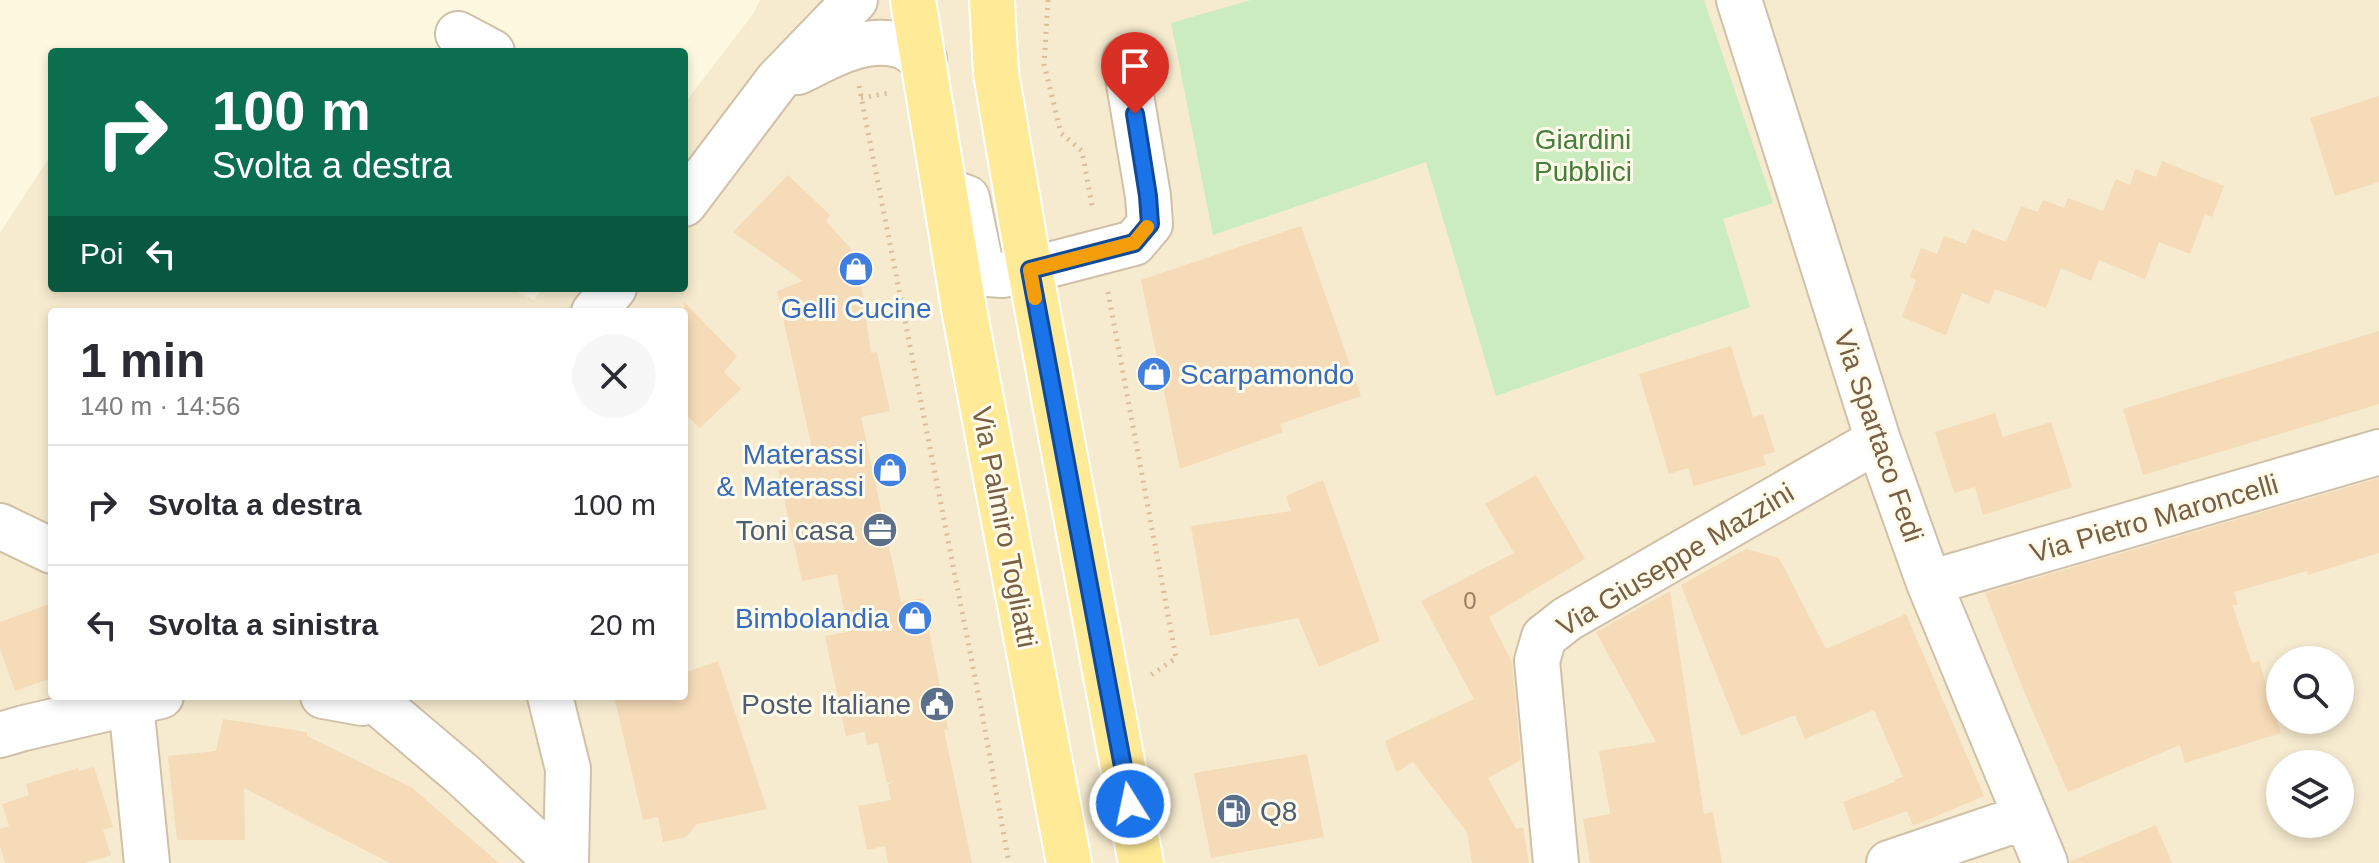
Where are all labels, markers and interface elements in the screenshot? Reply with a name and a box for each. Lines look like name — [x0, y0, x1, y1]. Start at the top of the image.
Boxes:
pin — [1101, 32, 1169, 114]
icon: arrive — [1113, 44, 1157, 88]
text: 100 m — [212, 79, 371, 142]
icon: right — [80, 80, 184, 184]
park label: Giardini Pubblici — [1534, 124, 1632, 187]
text: Svolta a destra — [212, 145, 452, 186]
icon: left — [139, 232, 183, 276]
text: Poi — [80, 237, 123, 270]
shop icon: Gelli Cucine — [837, 250, 875, 288]
place label: Gelli Cucine — [781, 293, 931, 324]
street label: Via Spartaco Fedi — [1828, 326, 1929, 546]
text: 1 min — [80, 334, 205, 387]
button: close — [572, 334, 656, 418]
shop icon: Scarpamondo — [1135, 355, 1173, 393]
place label: Scarpamondo — [1180, 359, 1354, 390]
text: 140 m · 14:56 — [80, 391, 240, 421]
street label: Via Palmiro Togliatti — [966, 404, 1043, 650]
place label: Materassi & Materassi — [716, 439, 864, 502]
shop icon: Materassi & Materassi — [871, 451, 909, 489]
street label: Via Pietro Maroncelli — [2027, 468, 2282, 569]
street label: Via Giuseppe Mazzini — [1551, 477, 1799, 642]
icon: right — [80, 483, 124, 527]
text: Svolta a destra — [148, 488, 361, 521]
text: 100 m — [573, 488, 656, 521]
office icon: Toni casa — [861, 511, 899, 549]
place label: Toni casa — [736, 515, 854, 546]
house number: 0 — [1463, 587, 1477, 614]
shop icon: Bimbolandia — [896, 599, 934, 637]
icon: left — [80, 603, 124, 647]
place label: Bimbolandia — [735, 603, 889, 634]
text: Svolta a sinistra — [148, 608, 378, 641]
text: 20 m — [589, 608, 656, 641]
map controls — [2266, 646, 2354, 838]
button: search — [2266, 646, 2354, 734]
public building icon: Poste Italiane — [918, 685, 956, 723]
place label: Poste Italiane — [741, 689, 911, 720]
button: layers — [2266, 750, 2354, 838]
position arrow — [1088, 762, 1172, 846]
fuel station icon: Q8 — [1215, 792, 1253, 830]
place label: Q8 — [1260, 796, 1297, 827]

